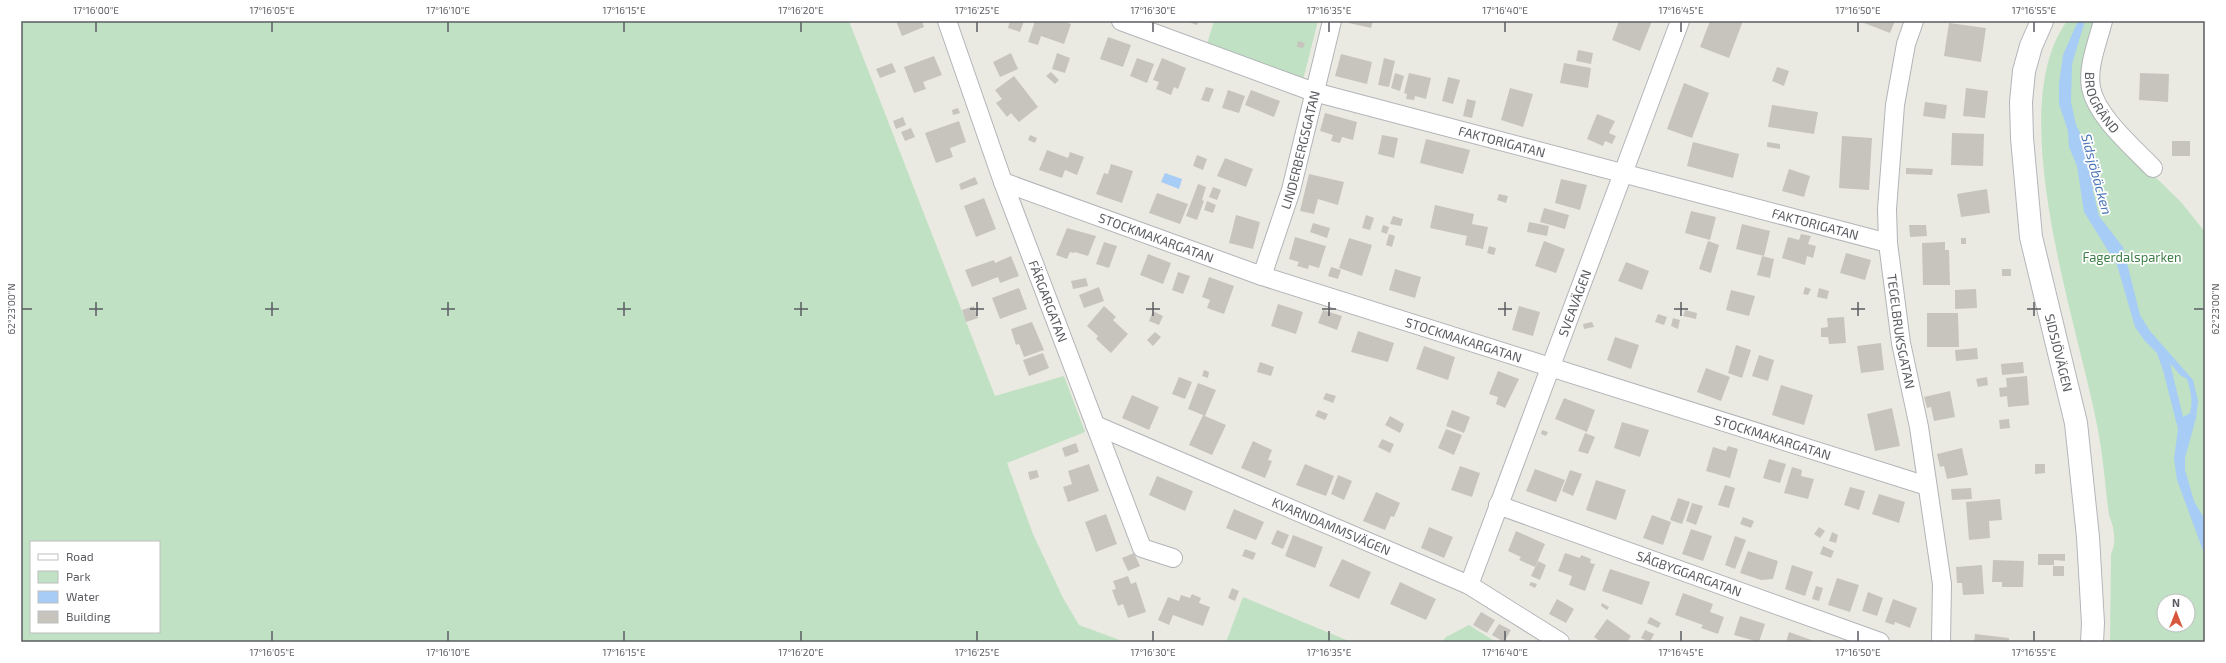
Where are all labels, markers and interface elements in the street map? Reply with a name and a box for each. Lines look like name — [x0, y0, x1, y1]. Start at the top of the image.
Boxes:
text: 17°16'00"E — [73, 4, 119, 16]
text: 17°16'05"E — [249, 4, 295, 16]
text: 17°16'10"E — [426, 4, 470, 16]
text: 17°16'15"E — [603, 4, 646, 16]
text: 17°16'20"E — [778, 4, 824, 16]
text: 17°16'25"E — [955, 4, 1000, 16]
text: 17°16'30"E — [1130, 4, 1176, 16]
text: 17°16'35"E — [1307, 4, 1352, 16]
text: 17°16'40"E — [1482, 4, 1528, 16]
text: 17°16'45"E — [1659, 4, 1704, 16]
text: 17°16'50"E — [1835, 4, 1881, 16]
text: 17°16'55"E — [2012, 4, 2057, 16]
street label: BROGRÄND — [2082, 72, 2123, 136]
street label: LINDERBERGSGATAN — [1277, 89, 1323, 211]
street label: FAKTORIGATAN — [1457, 122, 1547, 161]
water label: Sidsjöbäcken — [2078, 132, 2116, 216]
street label: FAKTORIGATAN — [1770, 205, 1860, 243]
street label: STOCKMAKARGATAN — [1096, 209, 1216, 266]
park label: Fagerdalsparken — [2082, 249, 2182, 265]
street label: FÄRGARGATAN — [1025, 258, 1071, 344]
street label: SVEAVÄGEN — [1555, 267, 1594, 339]
street label: TEGELBRUKSGATAN — [1884, 273, 1919, 390]
text: 62°23'00"N — [5, 284, 17, 334]
text: 62°23'00"N — [2209, 284, 2221, 334]
street label: SIDSJÖVÄGEN — [2042, 312, 2076, 393]
street label: STOCKMAKARGATAN — [1403, 314, 1524, 366]
street label: STOCKMAKARGATAN — [1712, 411, 1833, 463]
street label: KVARNDAMMSVÄGEN — [1270, 494, 1393, 559]
legend — [30, 541, 160, 633]
street label: SÅGBYGGARGATAN — [1634, 547, 1744, 600]
text: Road — [66, 549, 94, 563]
text: Park — [66, 569, 91, 583]
text: Water — [66, 589, 100, 603]
north arrow — [2156, 593, 2196, 633]
text: N — [2172, 596, 2180, 609]
text: Building — [66, 609, 111, 623]
text: 17°16'05"E — [249, 646, 295, 658]
text: 17°16'10"E — [426, 646, 470, 658]
text: 17°16'15"E — [603, 646, 646, 658]
text: 17°16'20"E — [778, 646, 824, 658]
text: 17°16'25"E — [955, 646, 1000, 658]
text: 17°16'30"E — [1130, 646, 1176, 658]
text: 17°16'35"E — [1307, 646, 1352, 658]
text: 17°16'40"E — [1482, 646, 1528, 658]
text: 17°16'45"E — [1659, 646, 1704, 658]
text: 17°16'50"E — [1835, 646, 1881, 658]
text: 17°16'55"E — [2012, 646, 2057, 658]

